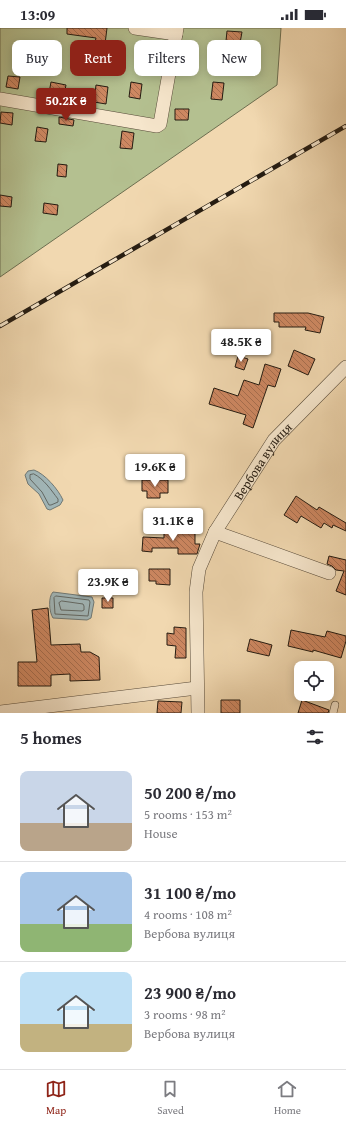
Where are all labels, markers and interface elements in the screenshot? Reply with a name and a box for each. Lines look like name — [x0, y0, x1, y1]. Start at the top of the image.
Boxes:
text: 13:09 — [20, 4, 55, 25]
chip: Buy — [12, 40, 62, 76]
chip: Rent — [70, 40, 126, 76]
chip: Filters — [134, 40, 199, 76]
chip: New — [207, 40, 261, 76]
pin: 50.2K ₴ — [29, 88, 103, 122]
text: 50.2K ₴ — [45, 91, 87, 110]
pin: 48.5K ₴ — [204, 329, 278, 363]
text: 48.5K ₴ — [220, 332, 262, 351]
street label: Вербова вулиця — [229, 418, 297, 504]
pin: 19.6K ₴ — [118, 454, 192, 488]
text: 19.6K ₴ — [134, 457, 176, 476]
pin: 31.1K ₴ — [136, 508, 210, 542]
text: 31.1K ₴ — [152, 511, 194, 530]
pin: 23.9K ₴ — [71, 569, 145, 603]
text: 23.9K ₴ — [87, 572, 129, 591]
map controls — [294, 661, 334, 701]
button: locate — [294, 661, 334, 701]
text: 5 homes — [20, 725, 82, 750]
icon: filters — [304, 726, 326, 748]
text: 50 200 ₴/mo — [144, 780, 236, 805]
icon: home — [52, 787, 100, 835]
text: 5 rooms · 153 m² — [144, 805, 232, 824]
text: House — [144, 824, 178, 843]
text: 31 100 ₴/mo — [144, 880, 236, 905]
icon: home — [52, 888, 100, 936]
text: 4 rooms · 108 m² — [144, 905, 232, 924]
text: Вербова вулиця — [144, 924, 235, 943]
text: 23 900 ₴/mo — [144, 980, 236, 1005]
icon: home — [52, 988, 100, 1036]
text: 3 rooms · 98 m² — [144, 1005, 226, 1024]
text: Вербова вулиця — [144, 1024, 235, 1043]
tab: Map — [45, 1078, 67, 1118]
tab: Saved — [157, 1078, 184, 1118]
tab: Home — [274, 1078, 301, 1118]

